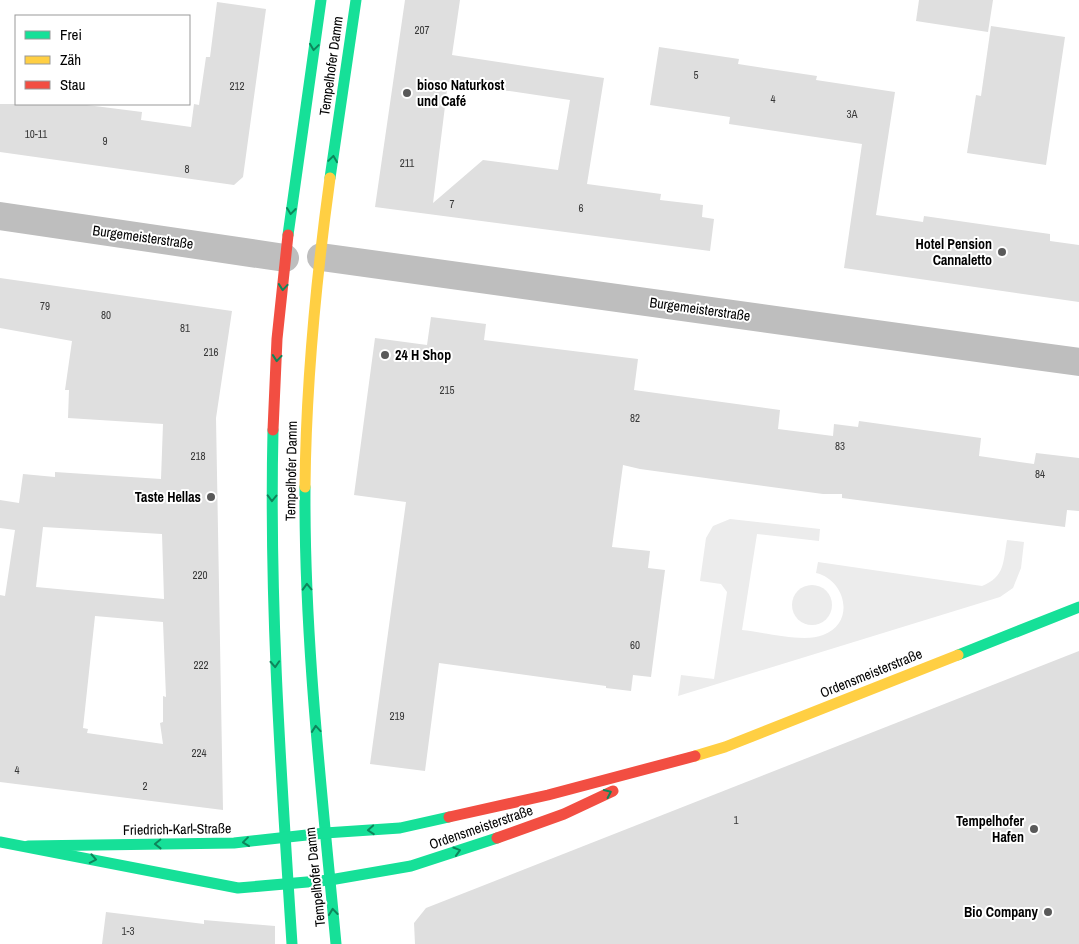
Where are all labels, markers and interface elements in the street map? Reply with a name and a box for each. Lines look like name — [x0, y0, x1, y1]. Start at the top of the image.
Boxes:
legend — [15, 15, 190, 105]
street label: Tempelhofer Damm — [315, 15, 347, 117]
house number: 207 — [414, 23, 430, 37]
text: Frei — [60, 24, 82, 45]
one-way arrow — [310, 42, 320, 51]
text: Zäh — [60, 49, 81, 70]
house number: 5 — [693, 68, 699, 82]
text: Stau — [60, 74, 85, 95]
place label: bioso Naturkost und Café — [417, 76, 505, 110]
house number: 212 — [229, 79, 245, 93]
marker: bioso Naturkost und Café — [401, 87, 413, 99]
house number: 4 — [770, 92, 776, 106]
house number: 3A — [846, 107, 858, 121]
house number: 10-11 — [25, 127, 47, 141]
house number: 9 — [102, 134, 108, 148]
one-way arrow — [328, 154, 338, 163]
house number: 211 — [400, 156, 414, 170]
house number: 8 — [184, 162, 190, 176]
house number: 7 — [449, 197, 455, 211]
house number: 6 — [578, 201, 584, 215]
one-way arrow — [286, 207, 297, 215]
street label: Burgemeisterstraße — [92, 221, 194, 253]
place label: Hotel Pension Cannaletto — [915, 235, 992, 269]
marker: Hotel Pension Cannaletto — [996, 246, 1008, 258]
one-way arrow — [278, 283, 289, 291]
street label: Burgemeisterstraße — [649, 293, 751, 325]
house number: 79 — [40, 299, 50, 313]
house number: 80 — [101, 308, 111, 322]
house number: 81 — [180, 321, 190, 335]
house number: 216 — [203, 345, 219, 359]
place label: 24 H Shop — [395, 346, 451, 364]
marker: 24 H Shop — [379, 349, 391, 361]
one-way arrow — [272, 354, 283, 362]
house number: 215 — [439, 383, 455, 397]
house number: 82 — [630, 411, 640, 425]
street label: Tempelhofer Damm — [281, 421, 301, 521]
house number: 83 — [835, 439, 845, 453]
house number: 218 — [190, 449, 206, 463]
house number: 84 — [1035, 467, 1045, 481]
place label: Taste Hellas — [135, 488, 201, 506]
marker: Taste Hellas — [205, 491, 217, 503]
one-way arrow — [267, 495, 277, 503]
house number: 220 — [192, 568, 208, 582]
one-way arrow — [302, 583, 313, 591]
house number: 60 — [630, 638, 640, 652]
street label: Ordensmeisterstraße — [817, 644, 925, 702]
house number: 222 — [193, 658, 209, 672]
one-way arrow — [270, 660, 281, 668]
house number: 219 — [389, 709, 405, 723]
one-way arrow — [310, 725, 321, 733]
house number: 224 — [191, 746, 207, 760]
house number: 4 — [14, 763, 20, 777]
house number: 2 — [142, 779, 148, 793]
one-way arrow — [603, 789, 612, 799]
street label: Ordensmeisterstraße — [427, 801, 535, 853]
place label: Tempelhofer Hafen — [956, 812, 1025, 846]
house number: 1 — [733, 813, 739, 827]
street label: Friedrich-Karl-Straße — [123, 819, 231, 839]
marker: Tempelhofer Hafen — [1028, 823, 1040, 835]
one-way arrow — [366, 824, 374, 835]
street label: Tempelhofer Damm — [301, 826, 329, 928]
one-way arrow — [242, 836, 250, 847]
one-way arrow — [154, 839, 162, 850]
one-way arrow — [452, 847, 461, 857]
one-way arrow — [88, 853, 97, 864]
place label: Bio Company — [964, 903, 1039, 921]
marker: Bio Company — [1042, 906, 1054, 918]
one-way arrow — [328, 908, 339, 916]
house number: 1-3 — [121, 924, 135, 938]

